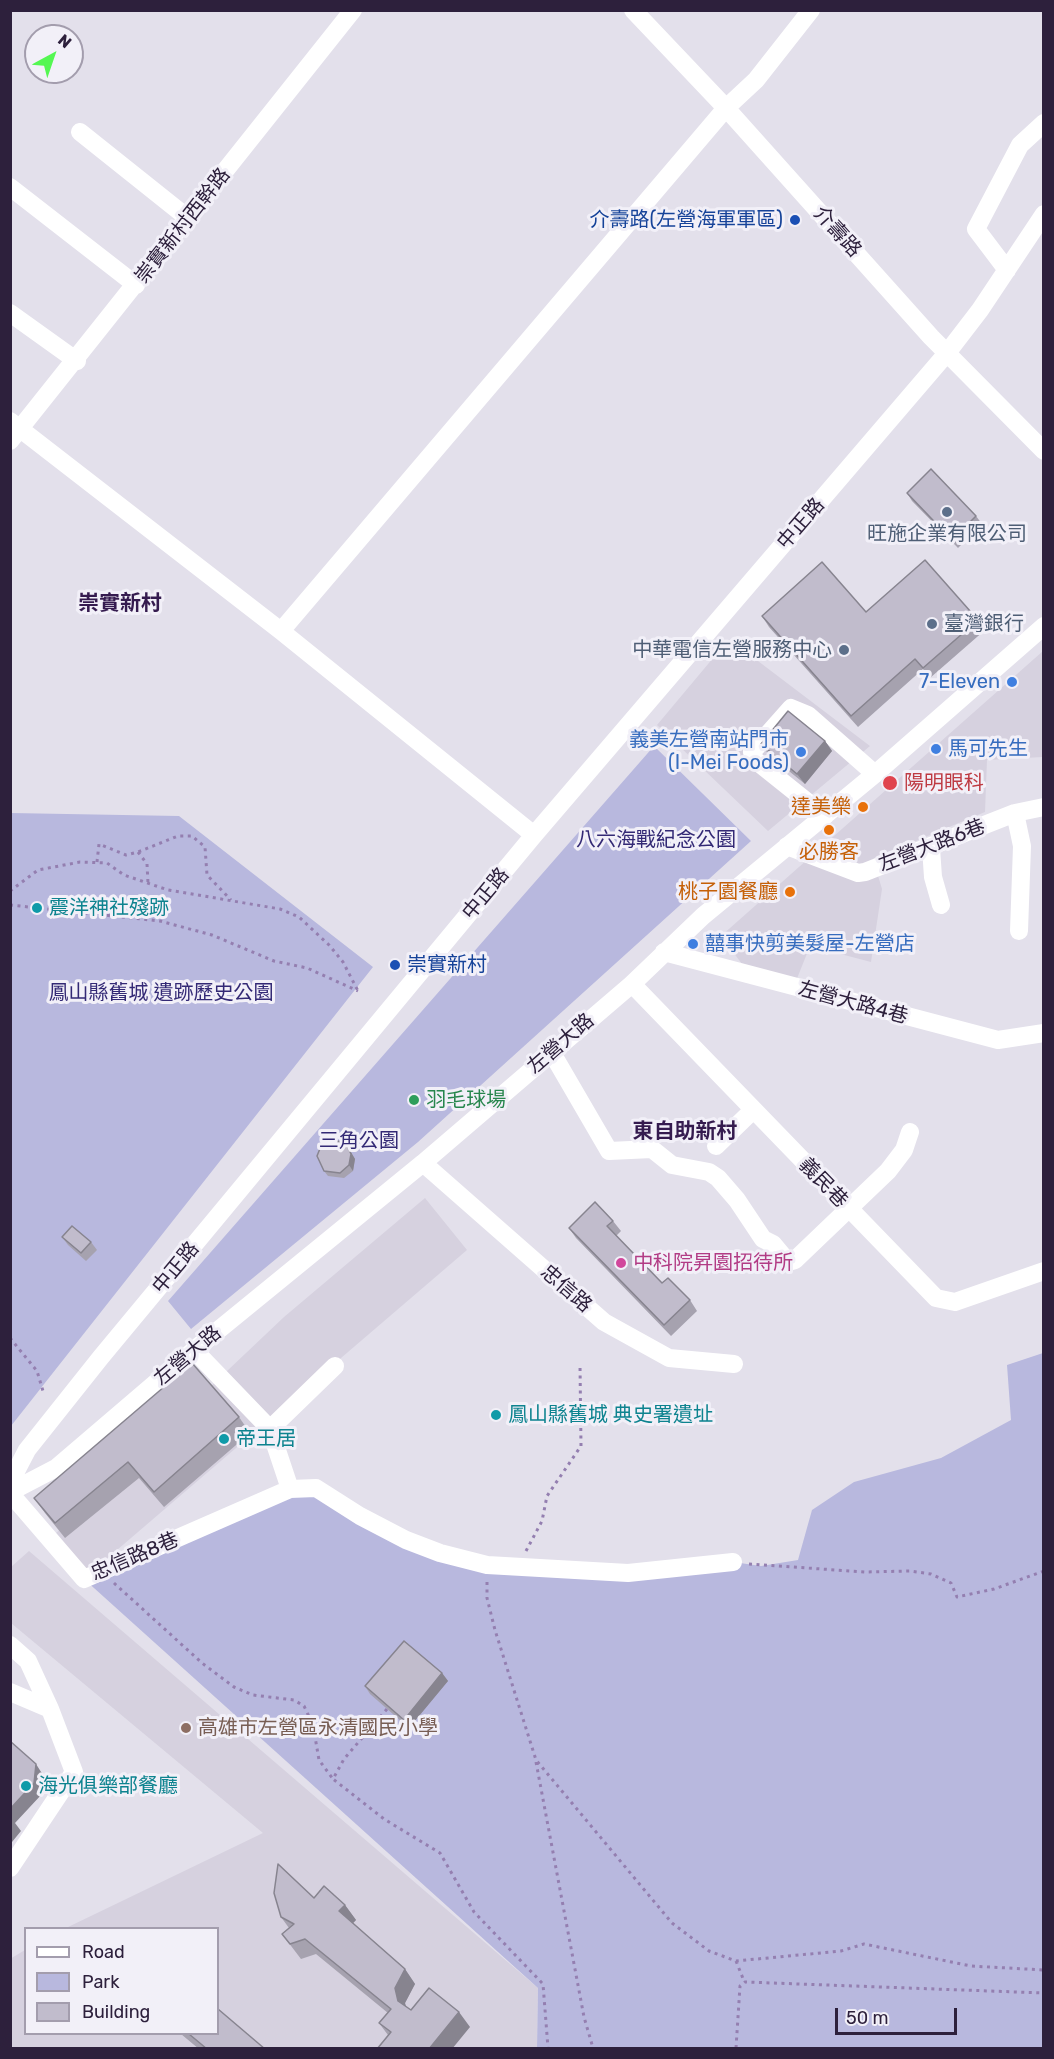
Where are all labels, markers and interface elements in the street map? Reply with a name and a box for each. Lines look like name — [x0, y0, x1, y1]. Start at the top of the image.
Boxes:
north arrow — [24, 24, 84, 84]
text: N — [54, 30, 75, 52]
street label: 崇實新村西幹路 — [130, 163, 236, 289]
street label: 介壽路 — [808, 202, 866, 262]
place label: 介壽路(左營海軍軍區) — [589, 208, 783, 232]
marker: 介壽路(左營海軍軍區) — [788, 213, 802, 227]
street label: 中正路 — [772, 493, 830, 555]
marker: 旺施企業有限公司 — [940, 505, 954, 519]
place label: 旺施企業有限公司 — [867, 522, 1027, 546]
district label: 崇實新村 — [78, 591, 162, 617]
place label: 臺灣銀行 — [944, 612, 1024, 636]
marker: 臺灣銀行 — [925, 617, 939, 631]
place label: 中華電信左營服務中心 — [632, 638, 832, 662]
marker: 中華電信左營服務中心 — [837, 643, 851, 657]
place label: 7-Eleven — [919, 670, 1000, 694]
marker: 7-Eleven — [1005, 675, 1019, 689]
place label: 義美左營南站門市 (I-Mei Foods) — [629, 728, 789, 775]
place label: 馬可先生 — [948, 737, 1028, 761]
marker: 馬可先生 — [929, 742, 943, 756]
marker: 義美左營南站門市 (I-Mei Foods) — [794, 745, 808, 759]
place label: 陽明眼科 — [904, 771, 984, 795]
marker: 陽明眼科 — [881, 774, 899, 792]
place label: 達美樂 — [791, 795, 851, 819]
marker: 達美樂 — [856, 800, 870, 814]
street label: 左營大路6巷 — [875, 815, 989, 877]
marker: 必勝客 — [822, 823, 836, 837]
park label: 八六海戰紀念公園 — [576, 828, 736, 852]
place label: 必勝客 — [799, 840, 859, 864]
street label: 中正路 — [458, 863, 514, 925]
place label: 桃子園餐廳 — [678, 880, 778, 904]
marker: 桃子園餐廳 — [783, 885, 797, 899]
place label: 震洋神社殘跡 — [49, 896, 169, 920]
marker: 震洋神社殘跡 — [30, 901, 44, 915]
place label: 囍事快剪美髮屋-左營店 — [705, 932, 915, 956]
marker: 囍事快剪美髮屋-左營店 — [686, 937, 700, 951]
place label: 崇實新村 — [407, 953, 487, 977]
marker: 崇實新村 — [388, 958, 402, 972]
street label: 左營大路4巷 — [796, 977, 910, 1029]
park label: 鳳山縣舊城 遺跡歷史公園 — [49, 981, 273, 1005]
street label: 左營大路 — [523, 1009, 599, 1079]
place label: 羽毛球場 — [426, 1088, 506, 1112]
marker: 羽毛球場 — [407, 1093, 421, 1107]
district label: 東自助新村 — [633, 1119, 737, 1145]
park label: 三角公園 — [319, 1129, 399, 1153]
street label: 義民巷 — [794, 1153, 852, 1213]
street label: 中正路 — [148, 1237, 204, 1299]
place label: 中科院昇園招待所 — [633, 1251, 793, 1275]
marker: 中科院昇園招待所 — [614, 1256, 628, 1270]
street label: 忠信路 — [535, 1260, 597, 1318]
street label: 左營大路 — [150, 1321, 226, 1391]
place label: 鳳山縣舊城 典史署遺址 — [508, 1403, 713, 1427]
marker: 鳳山縣舊城 典史署遺址 — [489, 1408, 503, 1422]
place label: 帝王居 — [236, 1427, 296, 1451]
marker: 帝王居 — [217, 1432, 231, 1446]
street label: 忠信路8巷 — [88, 1528, 182, 1586]
place label: 高雄市左營區永清國民小學 — [198, 1716, 438, 1740]
marker: 高雄市左營區永清國民小學 — [179, 1721, 193, 1735]
place label: 海光俱樂部餐廳 — [38, 1774, 178, 1798]
marker: 海光俱樂部餐廳 — [19, 1779, 33, 1793]
legend — [24, 1927, 219, 2035]
text: Road — [82, 1941, 125, 1963]
text: Park — [82, 1971, 119, 1993]
scale bar — [838, 1996, 960, 2034]
text: Building — [82, 2001, 150, 2023]
text: 50 m — [846, 2007, 889, 2029]

